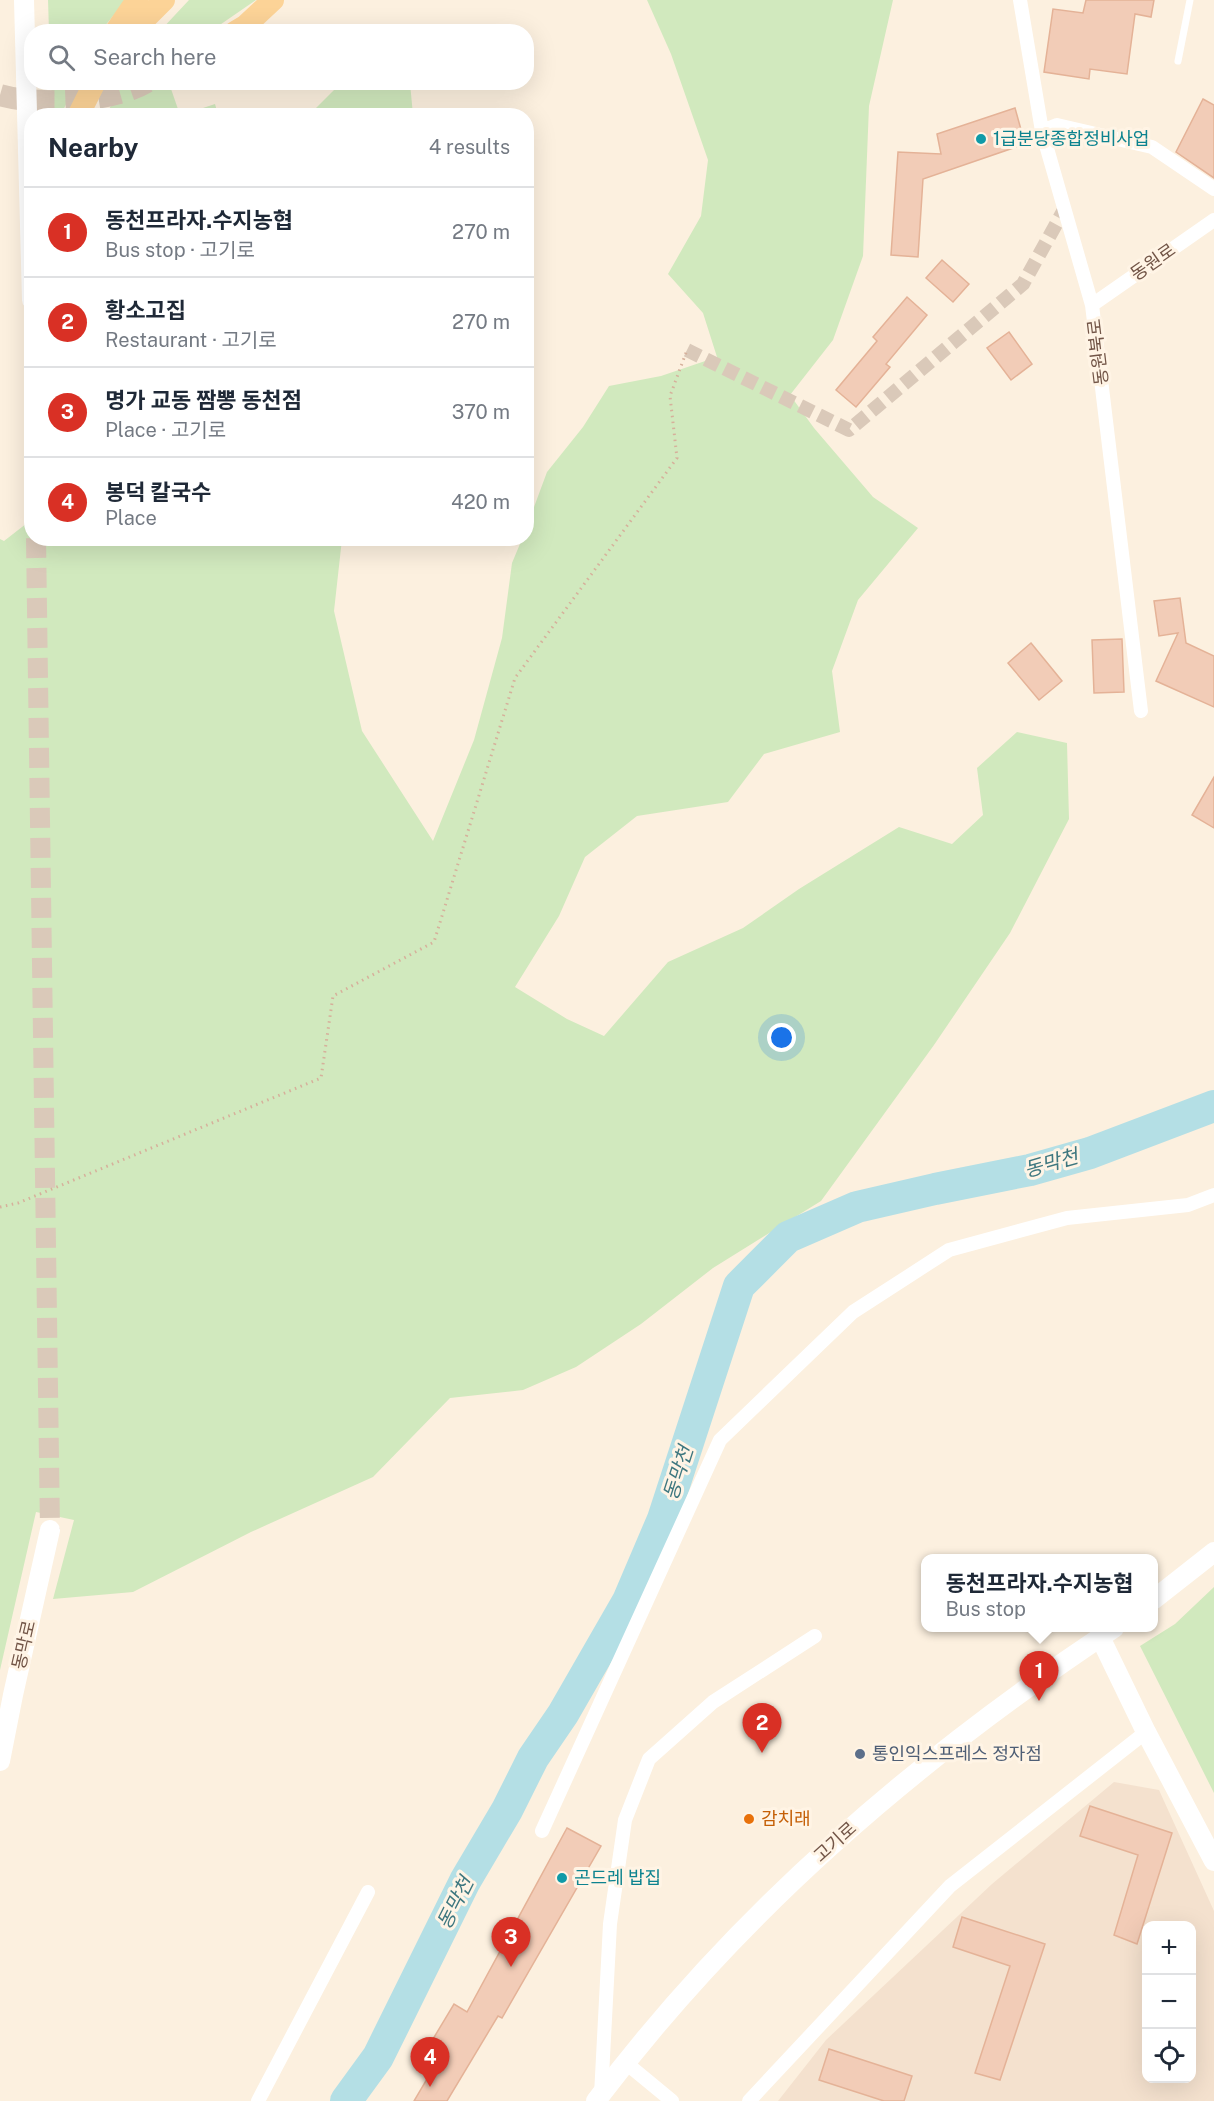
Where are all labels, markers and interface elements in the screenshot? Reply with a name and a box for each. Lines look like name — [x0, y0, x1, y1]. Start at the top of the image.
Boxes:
search box — [24, 24, 534, 90]
icon: search — [45, 41, 78, 74]
text: Search here — [93, 44, 217, 70]
place label: 1급분당종합정비사업 — [993, 128, 1149, 149]
text: Nearby — [48, 132, 138, 163]
marker: 1급분당종합정비사업 — [974, 132, 988, 146]
text: 4 results — [429, 135, 510, 159]
text: 동천프라자.수지농협 — [105, 207, 293, 233]
text: 1 — [63, 220, 72, 244]
text: 270 m — [452, 220, 510, 244]
text: Bus stop · 고기로 — [105, 238, 255, 262]
street label: 동원로 — [1126, 239, 1179, 284]
text: 황소고집 — [105, 297, 186, 323]
text: 2 — [61, 310, 74, 334]
text: 270 m — [452, 310, 510, 334]
street label: 동원북로 — [1083, 318, 1112, 386]
text: Restaurant · 고기로 — [105, 328, 277, 352]
text: 명가 교동 짬뽕 동천점 — [105, 387, 302, 413]
text: 3 — [61, 400, 74, 424]
text: 370 m — [452, 400, 510, 424]
text: Place · 고기로 — [105, 418, 226, 442]
text: 봉덕 칼국수 — [105, 479, 211, 505]
text: 4 — [61, 490, 74, 514]
text: 420 m — [451, 490, 510, 514]
text: Place — [105, 506, 157, 530]
your location — [767, 1023, 796, 1052]
water label: 동막천 — [1021, 1143, 1083, 1182]
water label: 동막천 — [658, 1441, 699, 1503]
popup — [921, 1554, 1158, 1632]
text: 동천프라자.수지농협 — [945, 1570, 1134, 1596]
text: Bus stop — [945, 1597, 1026, 1621]
street label: 동막로 — [8, 1618, 39, 1671]
pin: 1 — [1020, 1652, 1058, 1701]
pin: 2 — [742, 1704, 782, 1753]
place label: 통인익스프레스 정자점 — [872, 1743, 1042, 1764]
marker: 통인익스프레스 정자점 — [853, 1747, 867, 1761]
place label: 감치래 — [761, 1808, 811, 1829]
marker: 감치래 — [742, 1812, 756, 1826]
street label: 고기로 — [809, 1817, 860, 1866]
place label: 곤드레 밥집 — [574, 1867, 661, 1888]
water label: 동막천 — [432, 1871, 479, 1933]
marker: 곤드레 밥집 — [555, 1871, 569, 1885]
pin: 3 — [492, 1918, 530, 1967]
map controls — [1142, 1921, 1196, 2083]
button: + — [1142, 1921, 1196, 1975]
button: − — [1142, 1975, 1196, 2029]
button: locate — [1142, 2029, 1196, 2083]
pin: 4 — [410, 2038, 450, 2087]

